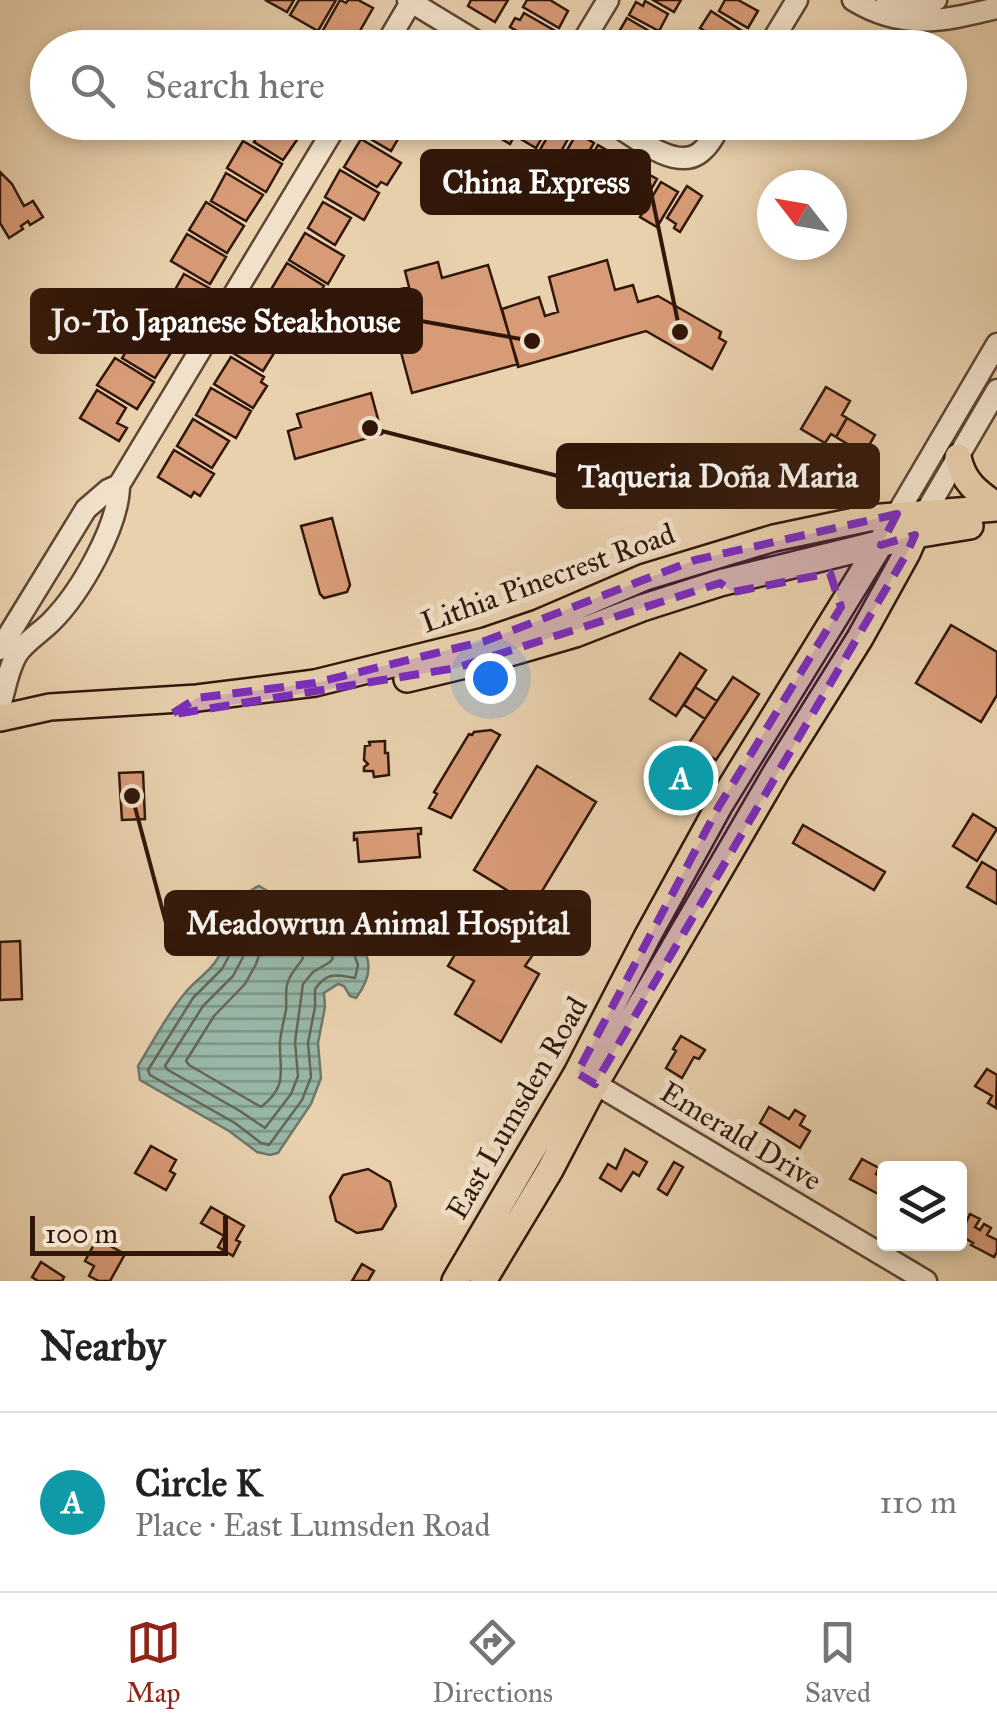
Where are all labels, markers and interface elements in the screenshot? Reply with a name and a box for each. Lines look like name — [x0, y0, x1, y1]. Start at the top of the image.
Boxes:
search box — [30, 30, 967, 140]
icon: search — [65, 58, 120, 113]
text: Search here — [145, 62, 325, 108]
callout: China Express — [422, 151, 649, 213]
text: China Express — [442, 163, 630, 202]
north arrow — [757, 170, 847, 260]
callout: Jo-To Japanese Steakhouse — [32, 290, 421, 352]
text: Jo-To Japanese Steakhouse — [47, 302, 401, 341]
callout: Taqueria Doña Maria — [558, 445, 878, 507]
text: Taqueria Doña Maria — [578, 457, 860, 496]
street label: Lithia Pinecrest Road — [416, 515, 680, 641]
your location — [465, 653, 516, 704]
pin: A — [648, 740, 714, 816]
callout: Meadowrun Animal Hospital — [166, 892, 589, 954]
text: Meadowrun Animal Hospital — [186, 904, 571, 943]
street label: East Lumsden Road — [439, 990, 595, 1226]
street label: Emerald Drive — [654, 1074, 828, 1198]
map controls — [877, 1161, 967, 1251]
button: layers — [877, 1161, 967, 1251]
scale bar — [30, 1211, 228, 1256]
text: 100 m — [45, 1216, 118, 1251]
text: Nearby — [40, 1320, 165, 1372]
text: Circle K — [135, 1460, 263, 1506]
text: A — [62, 1483, 83, 1522]
text: 110 m — [879, 1483, 957, 1522]
text: Place · East Lumsden Road — [135, 1506, 490, 1545]
tab: Map — [126, 1615, 181, 1710]
tab: Directions — [432, 1615, 553, 1710]
tab: Saved — [805, 1615, 871, 1710]

